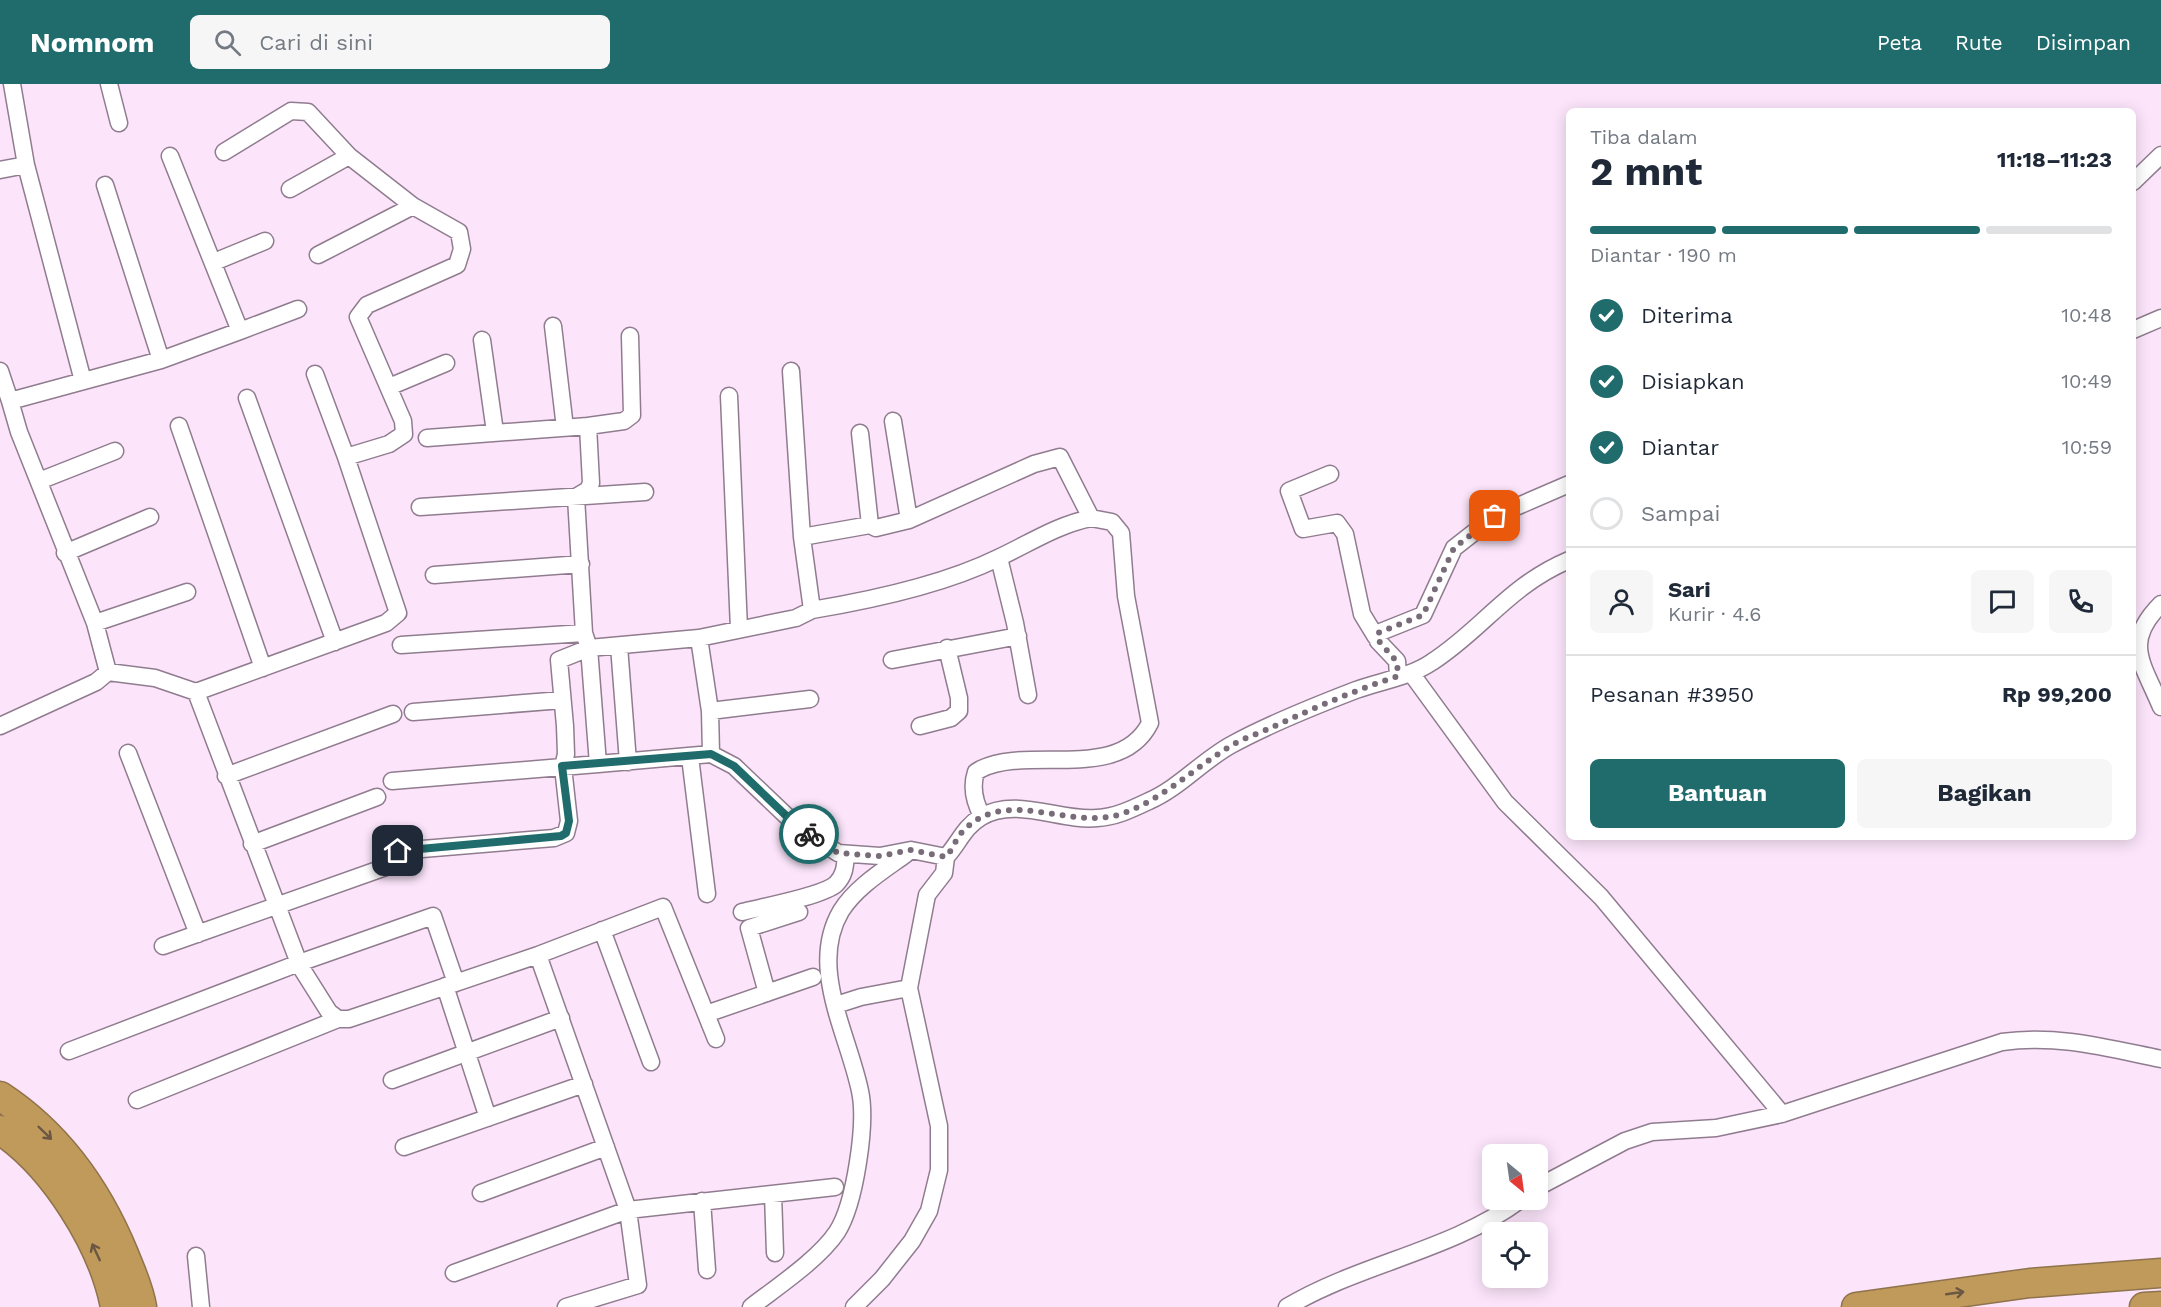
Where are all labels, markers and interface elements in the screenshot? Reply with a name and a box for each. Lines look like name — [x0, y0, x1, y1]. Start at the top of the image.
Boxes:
search box — [190, 15, 610, 69]
text: Nomnom — [30, 26, 154, 59]
icon: search — [211, 26, 244, 59]
text: Cari di sini — [259, 30, 373, 55]
text: Peta — [1877, 30, 1922, 55]
text: Rute — [1955, 30, 2003, 55]
text: Disimpan — [2036, 30, 2131, 55]
text: Tiba dalam — [1590, 125, 1698, 149]
text: 11:18–11:23 — [1997, 147, 2112, 172]
text: 2 mnt — [1590, 149, 1702, 194]
text: Diantar · 190 m — [1590, 243, 1737, 267]
icon: check — [1590, 299, 1623, 332]
text: Diterima — [1641, 303, 1733, 328]
text: 10:48 — [2061, 303, 2112, 327]
icon: check — [1590, 365, 1623, 398]
text: Disiapkan — [1641, 369, 1745, 394]
text: 10:49 — [2061, 369, 2112, 393]
icon: check — [1590, 431, 1623, 464]
text: Diantar — [1641, 435, 1719, 460]
text: 10:59 — [2062, 435, 2112, 459]
pin — [1469, 490, 1520, 541]
icon: bag — [1478, 499, 1511, 532]
text: Sampai — [1641, 501, 1720, 526]
button: person — [1590, 570, 1653, 633]
button: chat — [1971, 570, 2034, 633]
button: phone — [2049, 570, 2112, 633]
text: Sari — [1668, 577, 1711, 602]
text: Kurir · 4.6 — [1668, 602, 1761, 626]
text: Pesanan #3950 — [1590, 682, 1754, 707]
text: Rp 99,200 — [2002, 682, 2112, 707]
button: Bantuan — [1590, 759, 1845, 828]
button: Bagikan — [1857, 759, 2112, 828]
courier — [779, 804, 839, 864]
icon: bike — [793, 818, 826, 851]
pin — [372, 825, 423, 876]
icon: home — [381, 834, 414, 867]
one-way arrow — [37, 1126, 52, 1140]
north arrow — [1482, 1144, 1548, 1210]
map controls — [1482, 1144, 1548, 1288]
button: locate — [1482, 1222, 1548, 1288]
one-way arrow — [90, 1243, 101, 1261]
one-way arrow — [1945, 1287, 1965, 1298]

